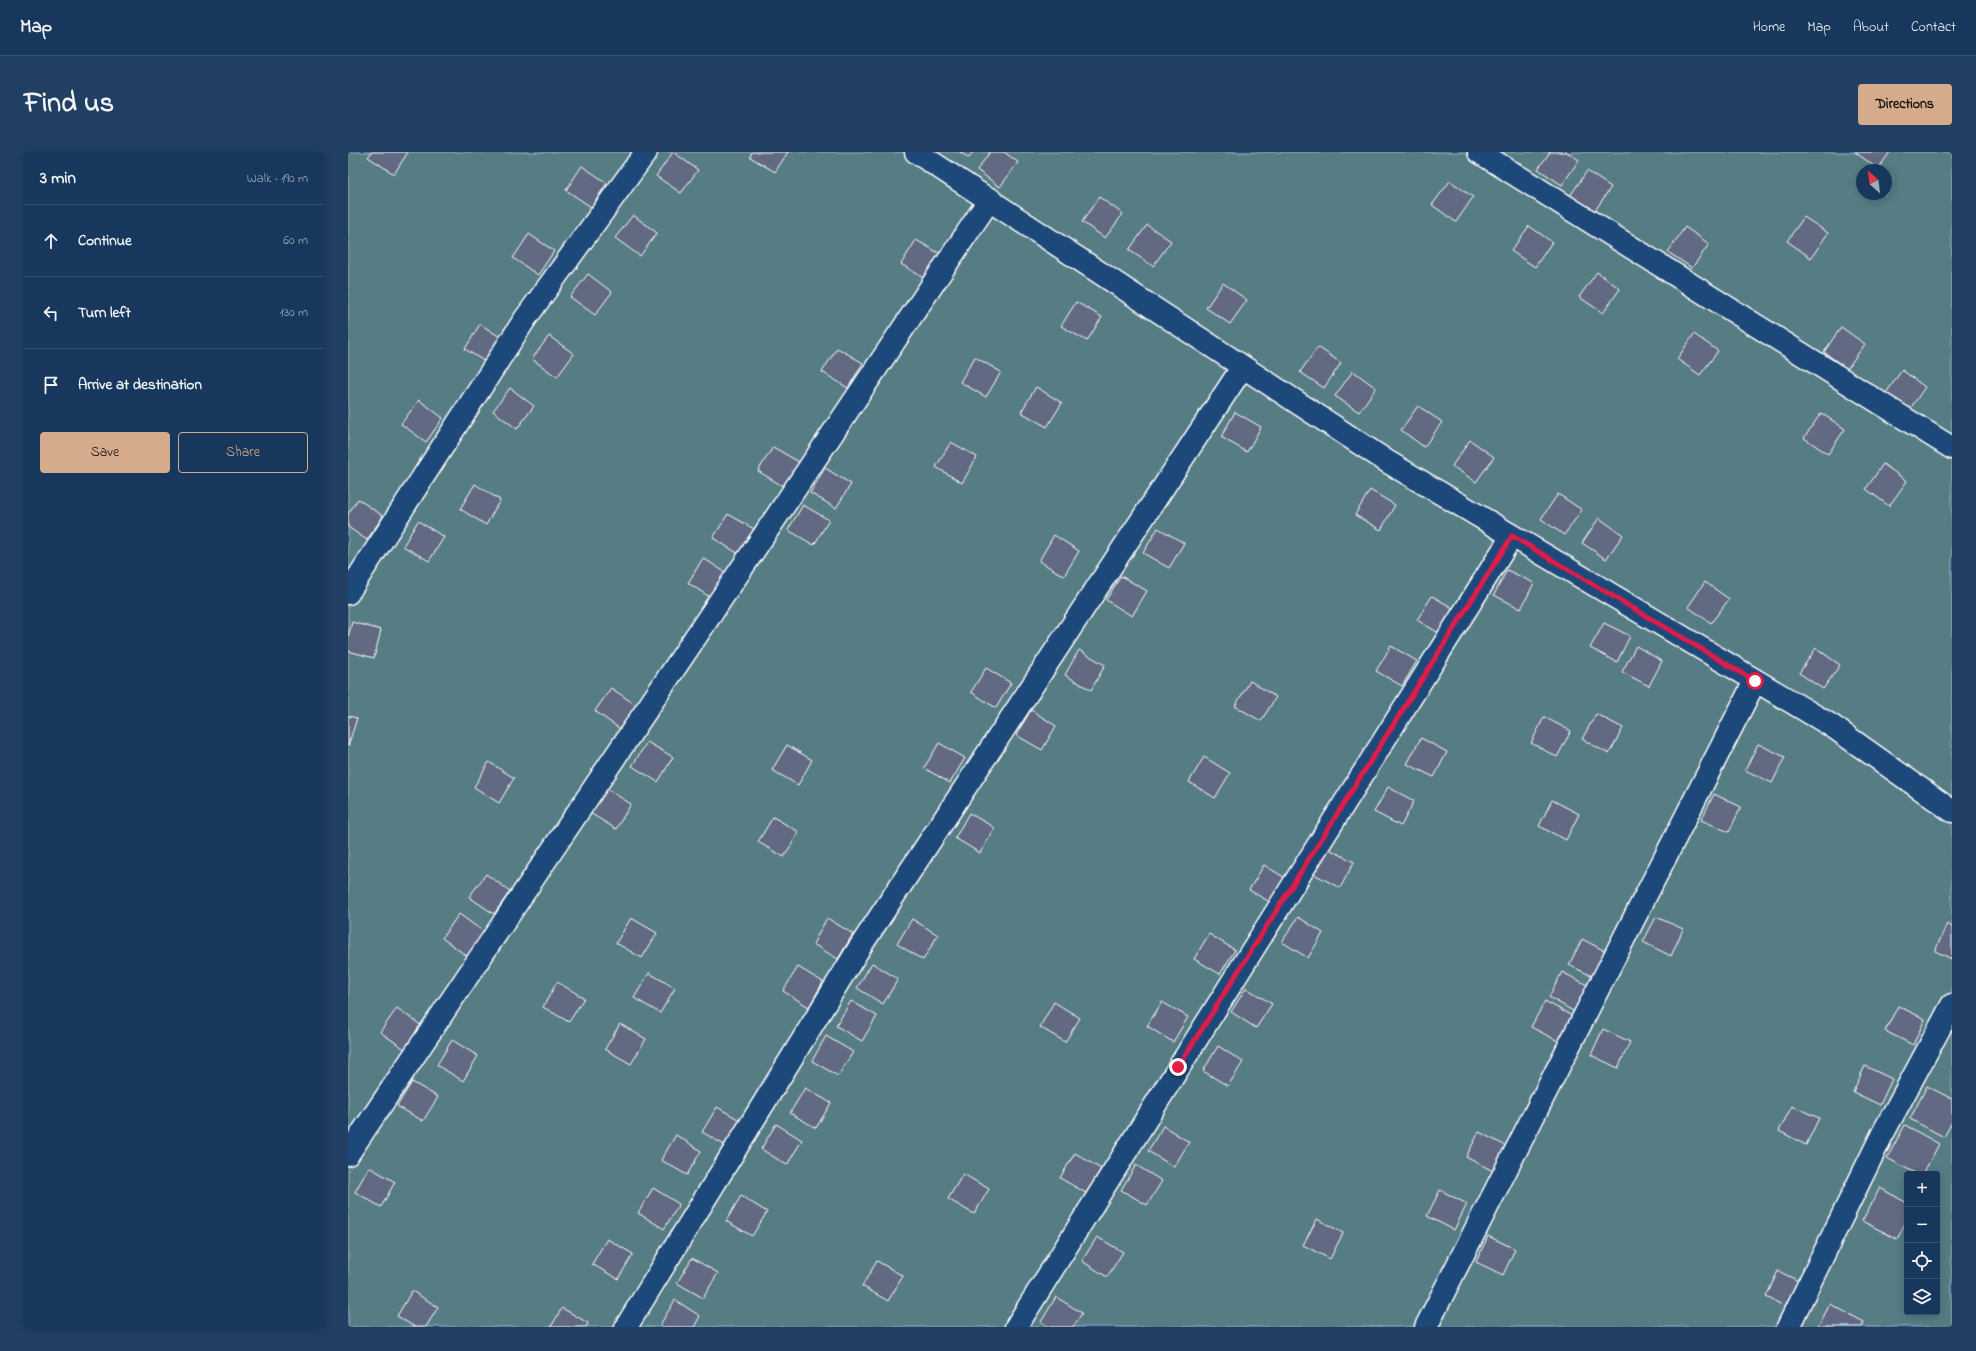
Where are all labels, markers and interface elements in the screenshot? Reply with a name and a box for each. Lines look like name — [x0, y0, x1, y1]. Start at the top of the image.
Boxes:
text: Map — [20, 14, 52, 41]
text: Home — [1753, 17, 1785, 38]
text: Map — [1807, 17, 1831, 38]
text: About — [1853, 17, 1889, 38]
text: Contact — [1911, 17, 1956, 38]
text: Find us — [24, 84, 114, 125]
button: Directions — [1858, 84, 1952, 125]
north arrow — [1856, 164, 1892, 200]
text: 3 min — [40, 166, 76, 191]
text: Walk · 190 m — [247, 169, 308, 188]
icon: ahead — [40, 230, 62, 252]
text: Continue — [78, 230, 132, 252]
text: 60 m — [283, 231, 308, 250]
icon: left — [40, 302, 62, 324]
text: Turn left — [78, 302, 131, 324]
text: 130 m — [280, 303, 308, 322]
icon: arrive — [40, 374, 62, 396]
text: Arrive at destination — [78, 374, 202, 396]
button: Save — [40, 432, 170, 473]
button: Share — [178, 432, 308, 473]
route start — [1746, 672, 1764, 690]
route end — [1169, 1058, 1187, 1076]
map controls — [1904, 1171, 1940, 1315]
button: + — [1904, 1171, 1940, 1207]
button: − — [1904, 1207, 1940, 1243]
button: locate — [1904, 1243, 1940, 1279]
button: layers — [1904, 1279, 1940, 1315]

